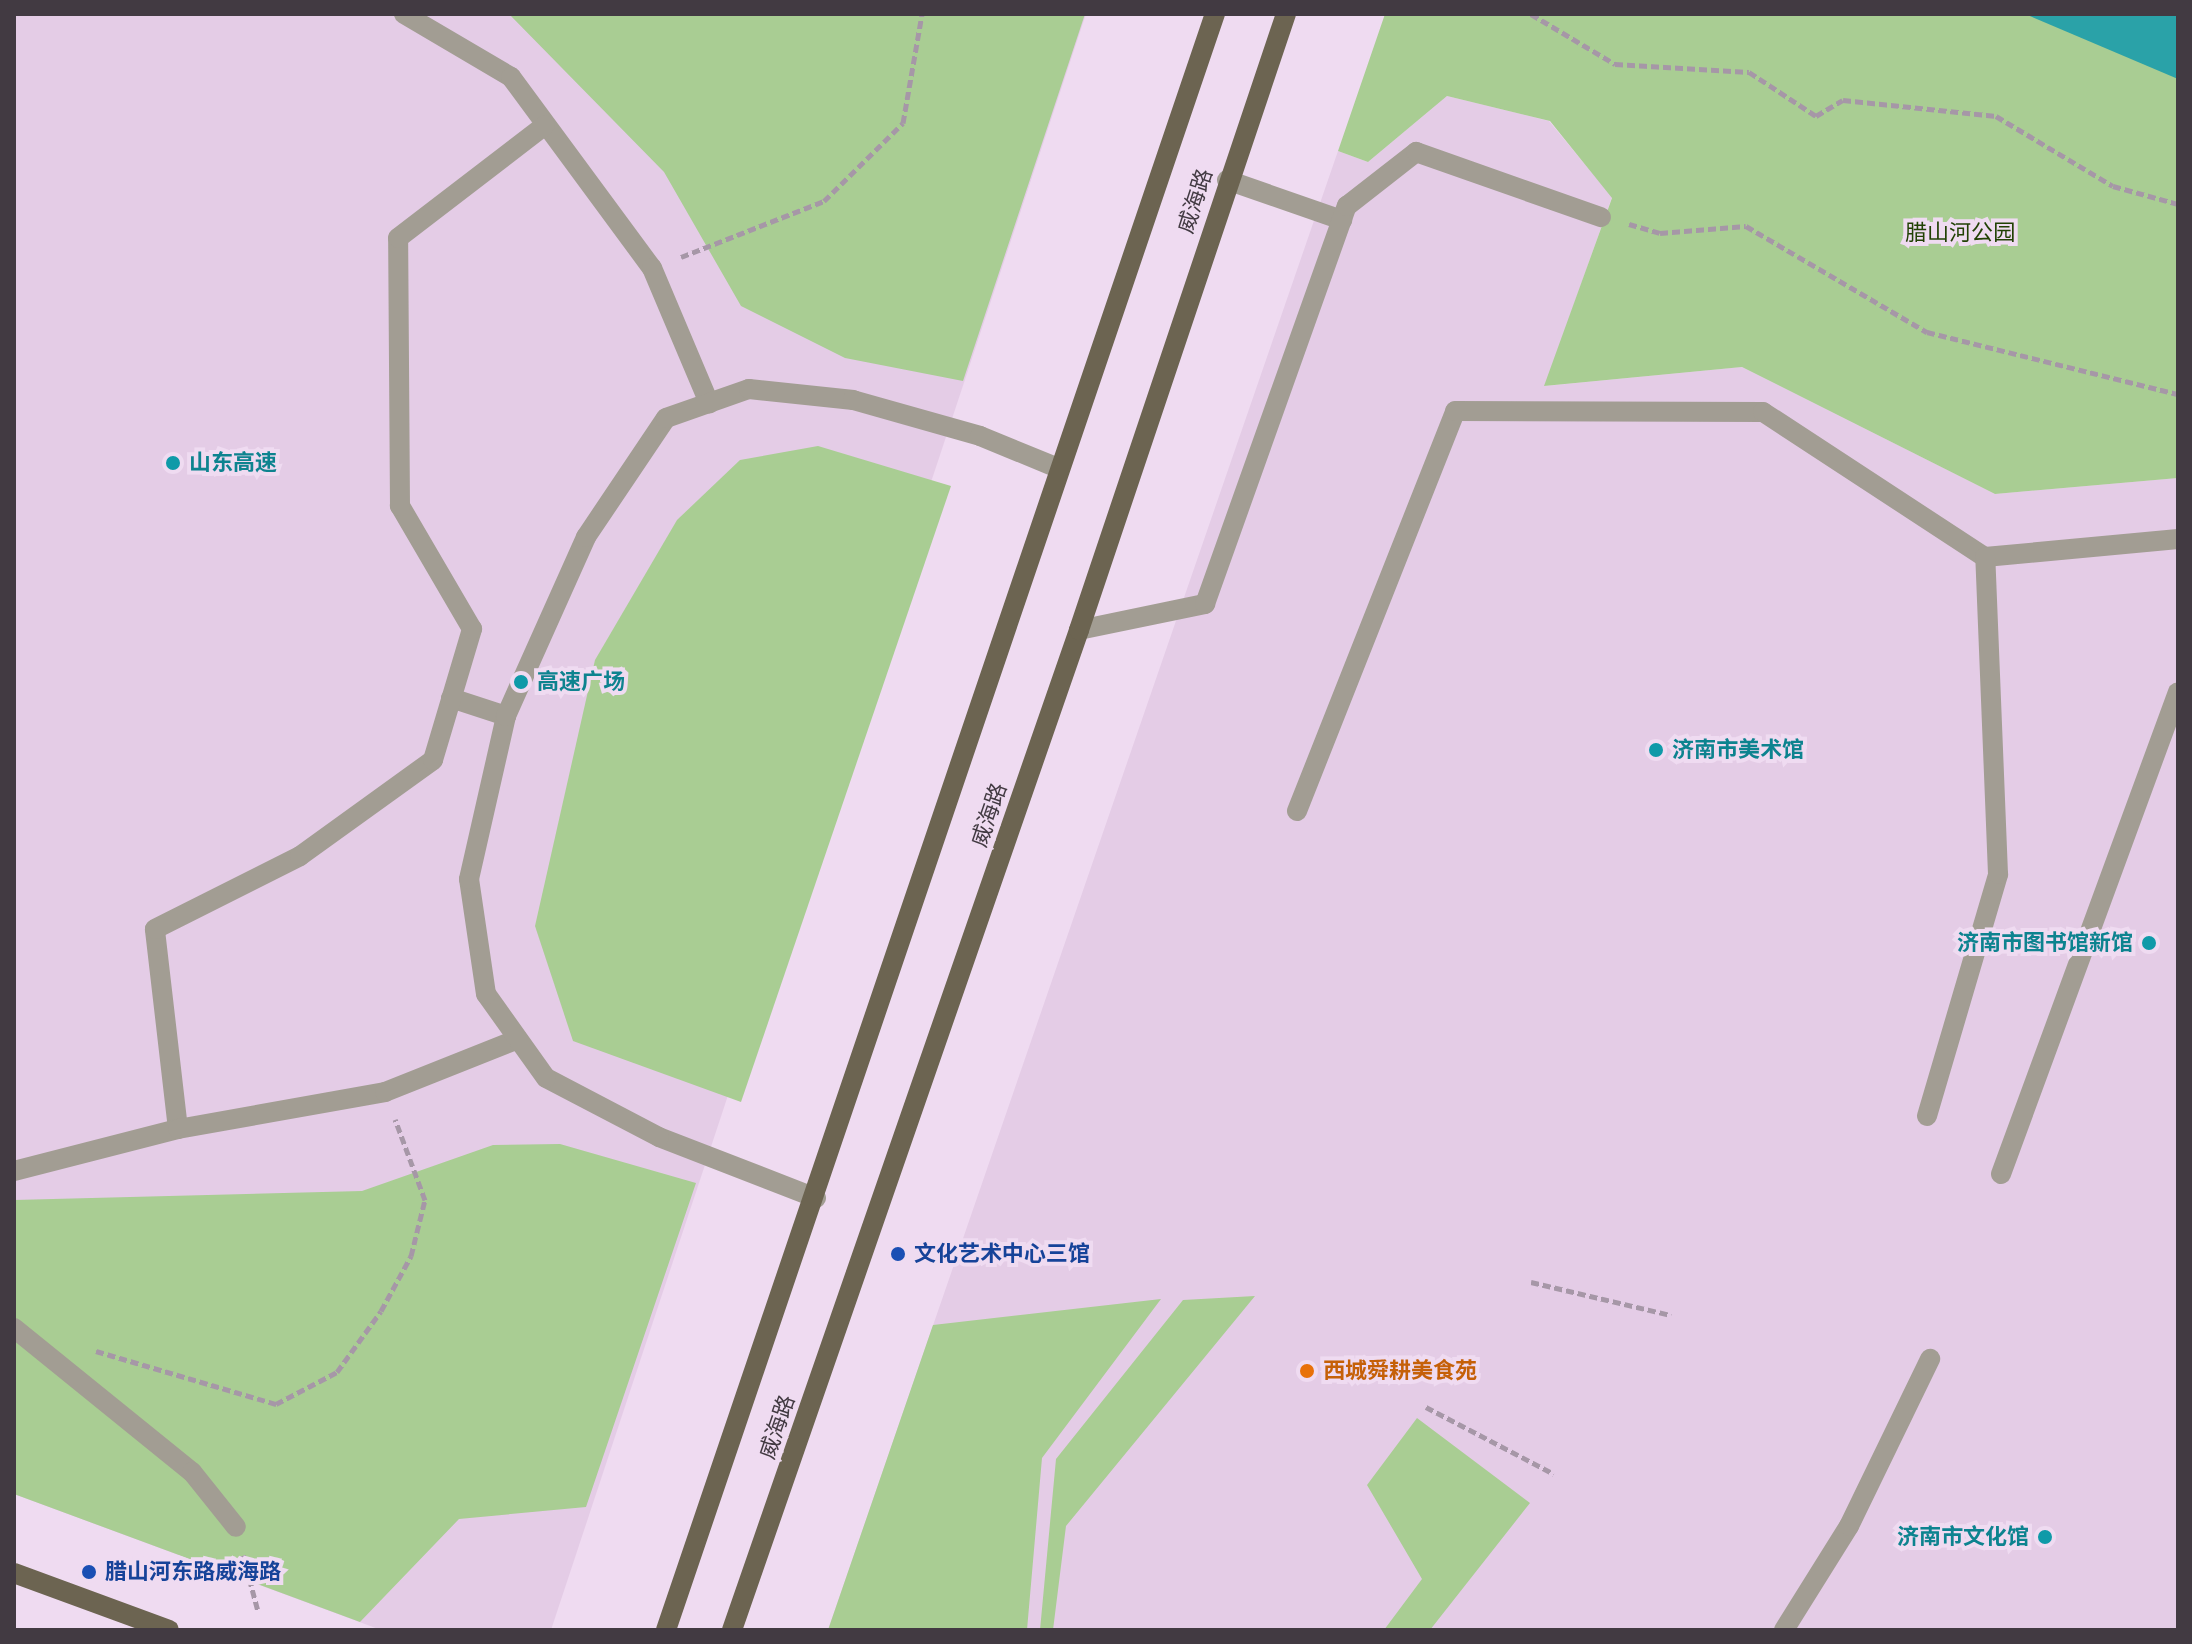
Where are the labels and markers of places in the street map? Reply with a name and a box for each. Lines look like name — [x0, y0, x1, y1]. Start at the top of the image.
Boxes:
place label: 山东高速 — [189, 450, 277, 476]
marker: 山东高速 — [164, 454, 182, 472]
place label: 高速广场 — [537, 669, 625, 695]
marker: 高速广场 — [512, 673, 530, 691]
place label: 济南市美术馆 — [1672, 737, 1804, 763]
marker: 济南市美术馆 — [1647, 741, 1665, 759]
place label: 济南市图书馆新馆 — [1957, 930, 2133, 956]
marker: 济南市图书馆新馆 — [2140, 934, 2158, 952]
place label: 文化艺术中心三馆 — [914, 1241, 1090, 1267]
marker: 文化艺术中心三馆 — [889, 1245, 907, 1263]
place label: 西城舜耕美食苑 — [1323, 1358, 1477, 1384]
marker: 西城舜耕美食苑 — [1298, 1362, 1316, 1380]
place label: 济南市文化馆 — [1897, 1524, 2029, 1550]
marker: 济南市文化馆 — [2036, 1528, 2054, 1546]
place label: 腊山河东路威海路 — [105, 1559, 281, 1585]
marker: 腊山河东路威海路 — [80, 1563, 98, 1581]

